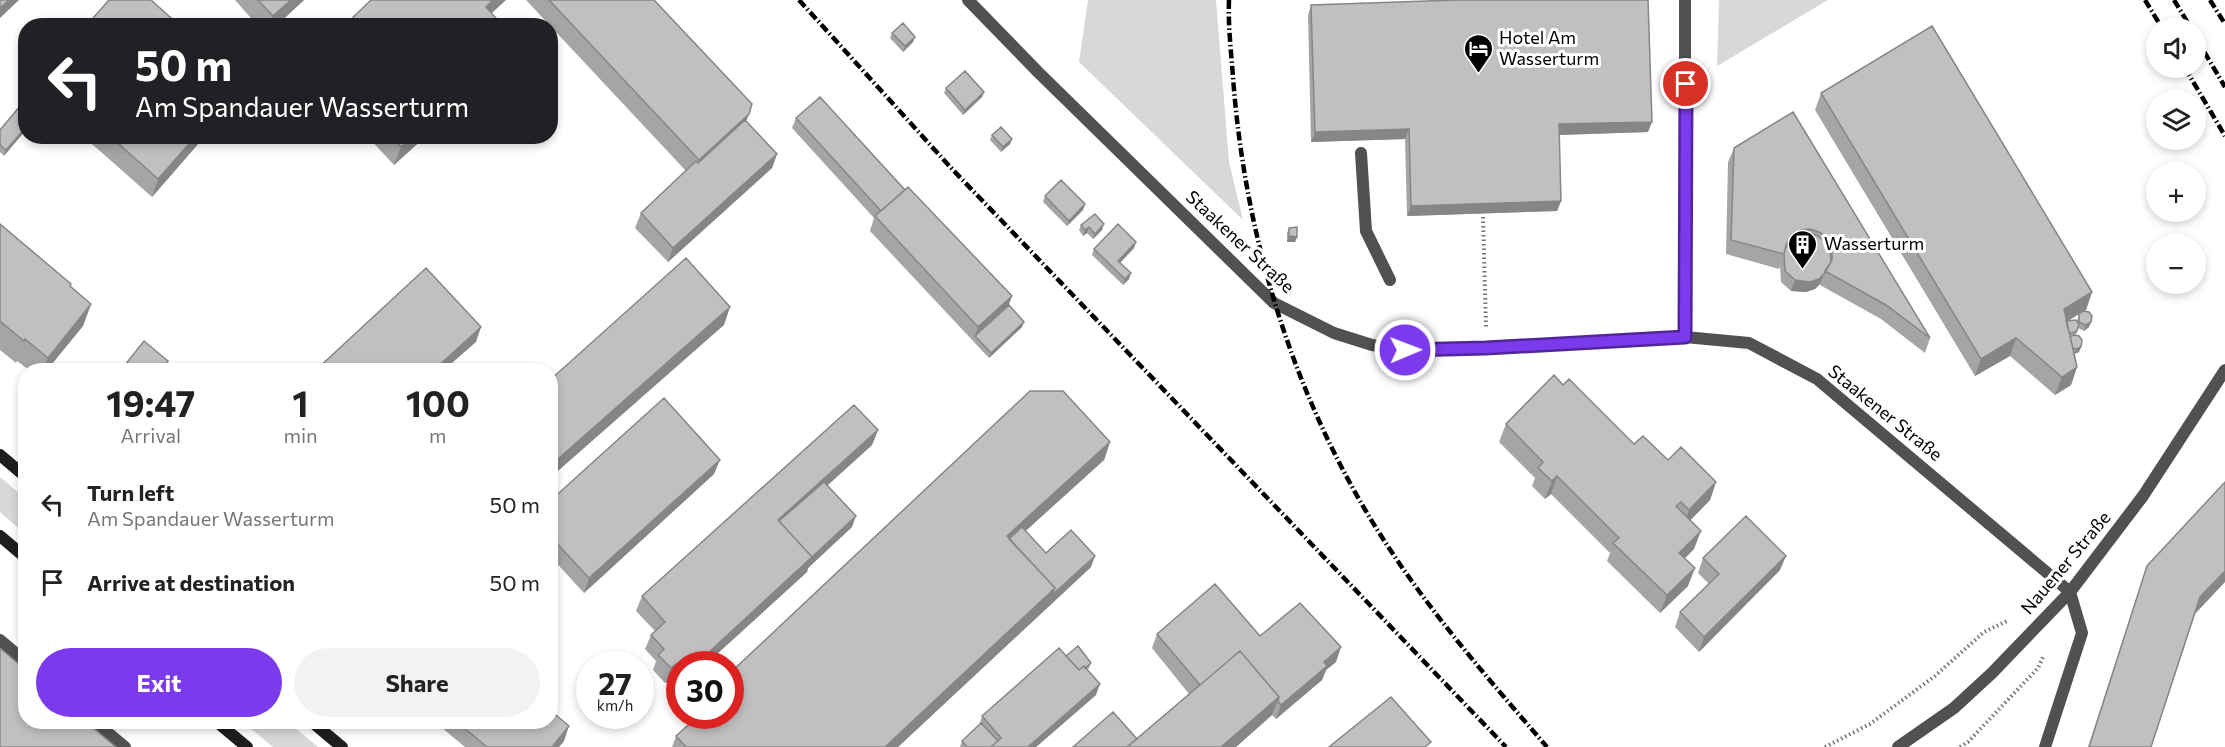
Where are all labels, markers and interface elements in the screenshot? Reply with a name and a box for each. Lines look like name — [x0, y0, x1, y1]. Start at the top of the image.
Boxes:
map controls — [2146, 18, 2206, 294]
button: sound — [2146, 18, 2206, 78]
place label: Hotel Am Wasserturm — [1499, 26, 1599, 69]
hotel icon: Hotel Am Wasserturm — [1462, 32, 1494, 74]
text: 50 m — [135, 38, 232, 90]
icon: left — [36, 42, 114, 120]
pin — [1660, 58, 1711, 109]
icon: arrive — [1669, 67, 1702, 100]
text: Am Spandauer Wasserturm — [135, 90, 469, 123]
button: layers — [2146, 90, 2206, 150]
button: + — [2146, 162, 2206, 222]
street label: Staakener Straße — [1182, 185, 1300, 297]
building icon: Wasserturm — [1787, 228, 1819, 270]
place label: Wasserturm — [1824, 232, 1924, 254]
button: − — [2146, 234, 2206, 294]
position arrow — [1373, 318, 1437, 382]
street label: Staakener Straße — [1824, 359, 1947, 465]
text: 19:47 — [106, 380, 195, 424]
text: 1 — [292, 380, 309, 424]
text: 100 — [406, 380, 470, 424]
text: Arrival — [120, 423, 181, 447]
text: min — [283, 423, 318, 447]
text: m — [429, 423, 447, 447]
text: Turn left — [87, 479, 174, 506]
icon: left — [36, 488, 69, 521]
text: 50 m — [490, 491, 540, 518]
text: Am Spandauer Wasserturm — [87, 506, 334, 530]
street label: Nauener Straße — [2016, 506, 2115, 618]
icon: arrive — [36, 566, 69, 599]
text: Arrive at destination — [87, 569, 295, 596]
text: 50 m — [490, 569, 540, 596]
button: Exit — [36, 648, 282, 717]
button: Share — [294, 648, 540, 717]
speed limit sign: 30 — [666, 651, 744, 729]
text: 27 — [598, 664, 632, 701]
text: km/h — [597, 696, 633, 714]

